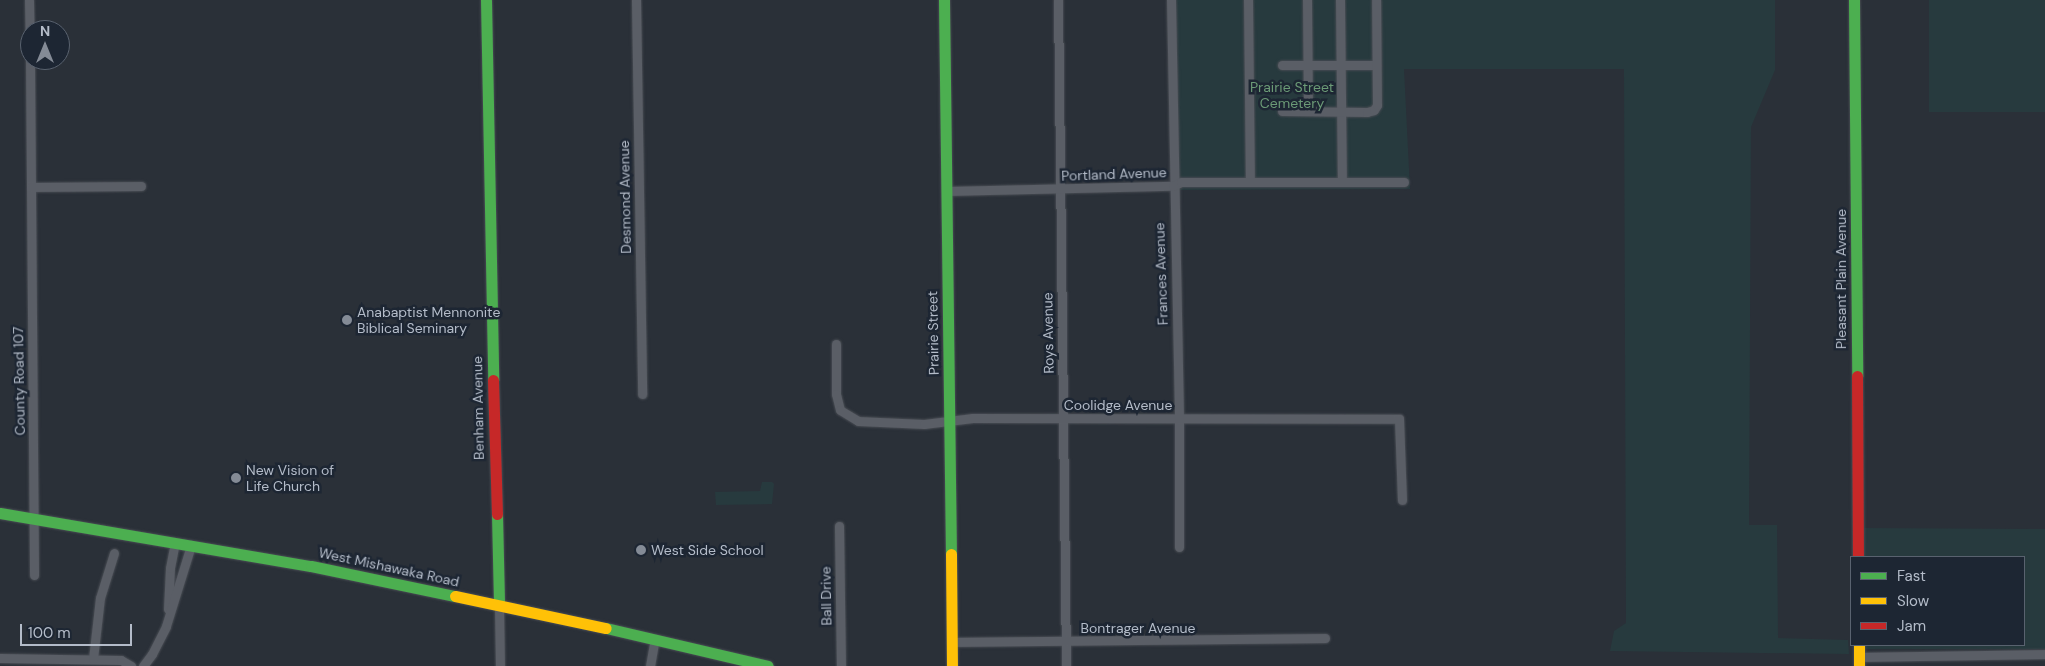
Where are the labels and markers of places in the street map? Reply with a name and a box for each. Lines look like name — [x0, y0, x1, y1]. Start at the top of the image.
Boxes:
place label: Anabaptist Mennonite Biblical Seminary — [357, 304, 500, 336]
marker: Anabaptist Mennonite Biblical Seminary — [341, 314, 353, 326]
place label: New Vision of Life Church — [246, 462, 334, 494]
marker: New Vision of Life Church — [230, 472, 242, 484]
place label: West Side School — [651, 542, 764, 558]
marker: West Side School — [635, 544, 647, 556]

